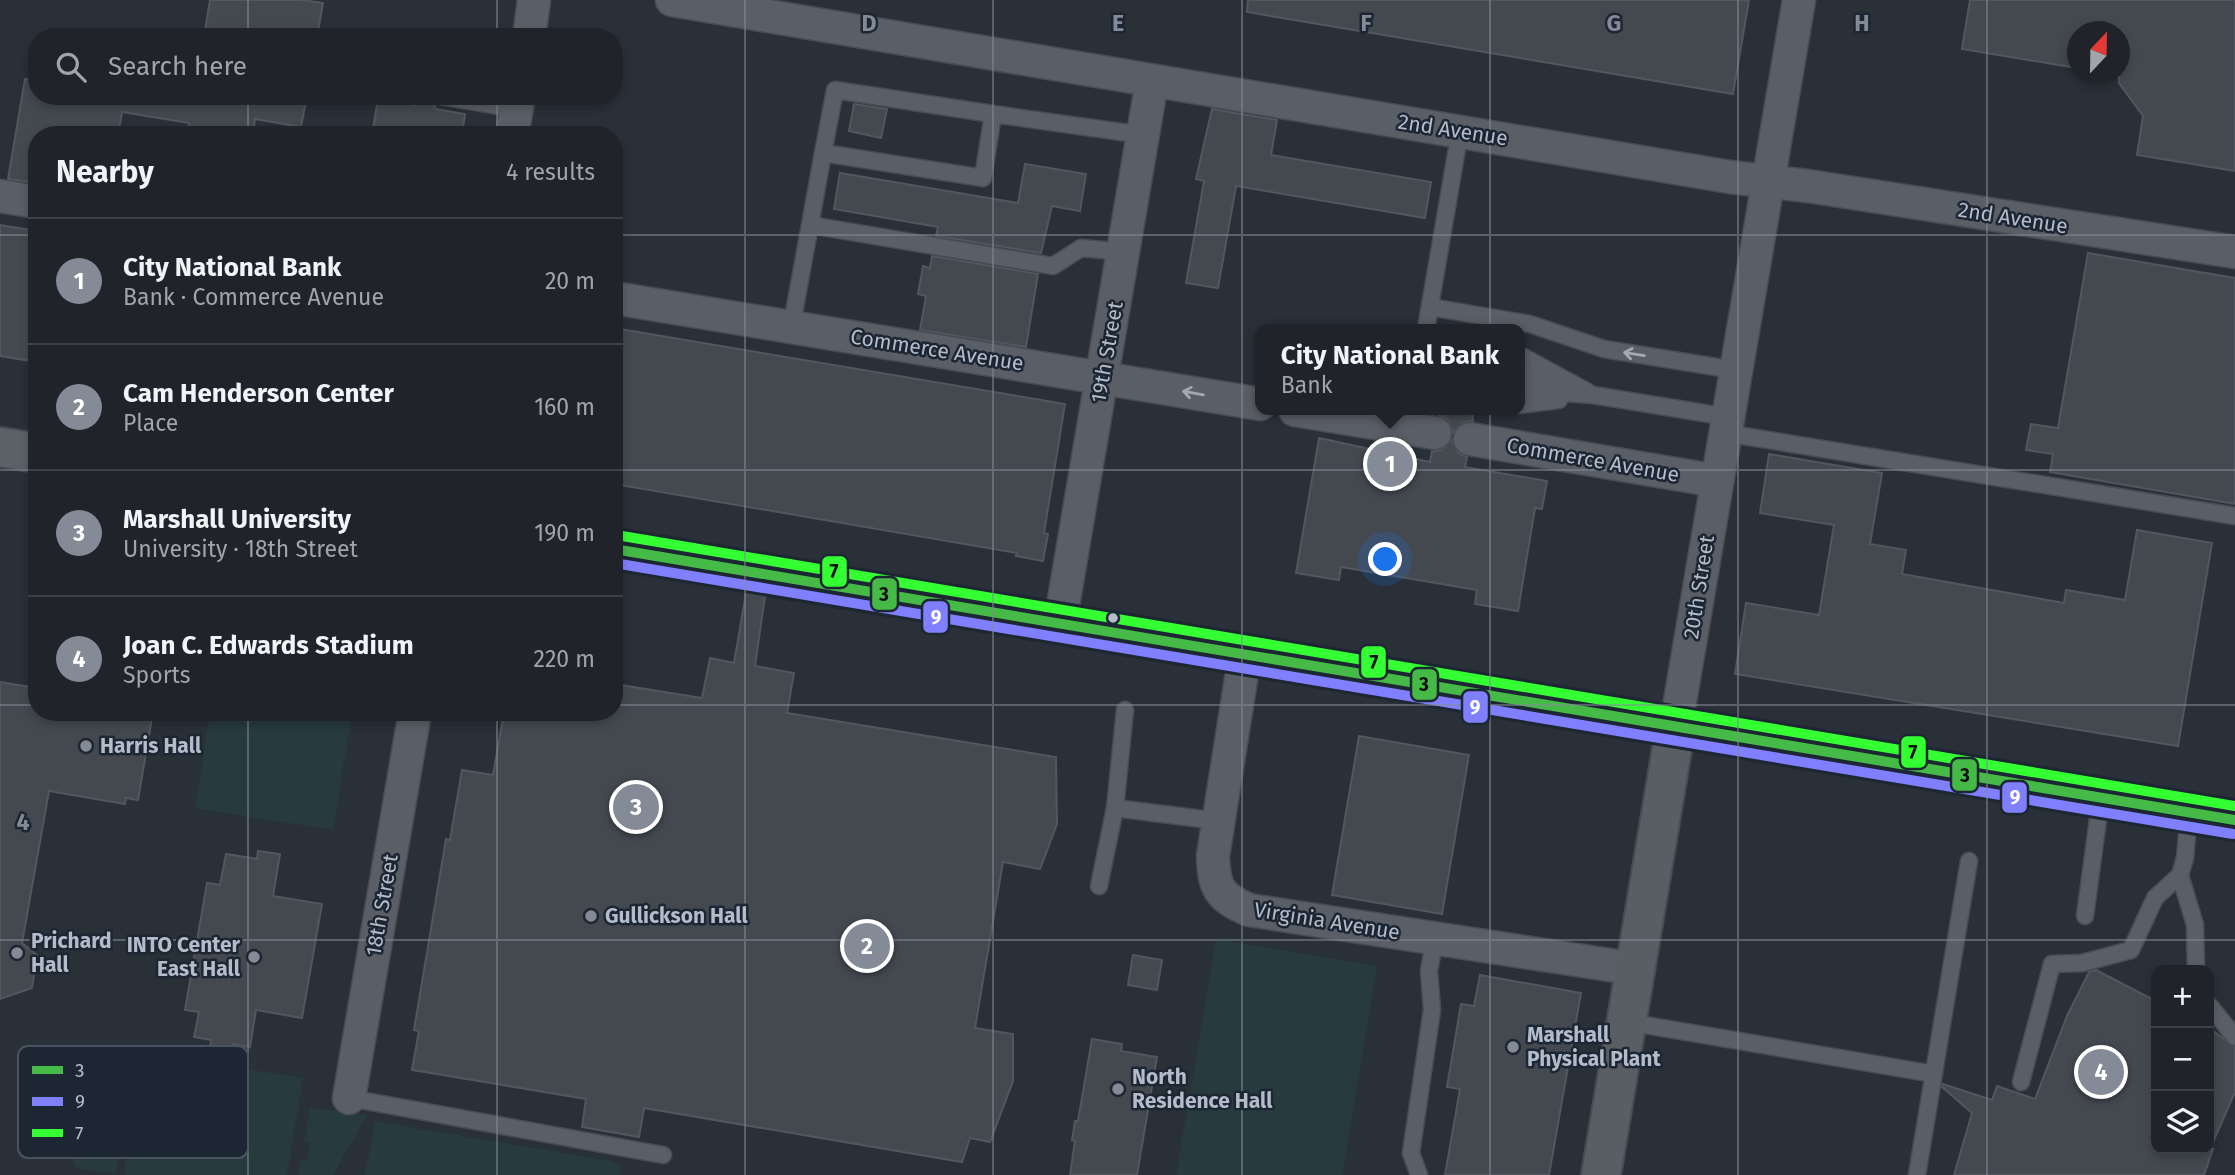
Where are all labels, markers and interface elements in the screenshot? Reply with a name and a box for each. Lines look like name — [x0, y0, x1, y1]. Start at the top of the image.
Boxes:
text: D — [862, 9, 877, 37]
text: E — [1112, 9, 1124, 37]
text: F — [1360, 9, 1372, 37]
text: G — [1607, 9, 1621, 37]
text: H — [1854, 9, 1870, 37]
north arrow — [2067, 21, 2130, 84]
search box — [28, 28, 623, 105]
icon: search — [52, 48, 90, 86]
text: Search here — [108, 51, 247, 82]
street label: 2nd Avenue — [1396, 109, 1510, 151]
text: Nearby — [56, 154, 154, 190]
text: 4 results — [506, 158, 595, 186]
street label: 2nd Avenue — [1956, 197, 2070, 239]
text: City National Bank — [123, 252, 341, 283]
text: 1 — [74, 267, 84, 295]
text: 20 m — [545, 267, 595, 295]
text: Bank · Commerce Avenue — [123, 283, 384, 311]
street label: 19th Street — [1085, 299, 1129, 405]
street label: Commerce Avenue — [849, 323, 1025, 377]
popup — [1255, 324, 1525, 415]
text: City National Bank — [1281, 340, 1499, 371]
one-way arrow — [1623, 347, 1646, 360]
text: Bank — [1281, 371, 1333, 399]
text: Cam Henderson Center — [123, 378, 394, 409]
one-way arrow — [1182, 386, 1205, 399]
text: 2 — [73, 393, 85, 421]
text: 160 m — [534, 393, 595, 421]
text: Place — [123, 409, 178, 437]
street label: Commerce Avenue — [1505, 432, 1681, 488]
pin: 1 — [1367, 438, 1413, 490]
text: Marshall University — [123, 504, 351, 535]
text: 3 — [73, 519, 85, 547]
text: 190 m — [534, 519, 595, 547]
street label: 20th Street — [1678, 533, 1720, 641]
text: University · 18th Street — [123, 535, 358, 563]
your location — [1368, 542, 1402, 576]
line badge: 7 — [821, 555, 848, 588]
text: 7 — [830, 560, 839, 583]
line badge: 3 — [871, 577, 898, 611]
text: 3 — [878, 583, 889, 606]
line badge: 9 — [922, 600, 949, 634]
text: 9 — [931, 606, 942, 629]
unlabelled marker — [1106, 611, 1120, 625]
text: Joan C. Edwards Stadium — [123, 630, 414, 661]
text: 4 — [73, 645, 86, 673]
text: 220 m — [534, 645, 595, 673]
line badge: 7 — [1360, 645, 1387, 679]
text: 7 — [1370, 651, 1379, 674]
text: Sports — [123, 661, 191, 689]
line badge: 3 — [1411, 668, 1438, 701]
text: 3 — [1418, 673, 1429, 696]
line badge: 9 — [1462, 690, 1489, 724]
text: 9 — [1470, 696, 1481, 719]
place label: Harris Hall — [100, 733, 202, 759]
line badge: 7 — [1900, 735, 1927, 769]
marker: Harris Hall — [78, 738, 94, 754]
text: 7 — [1909, 741, 1918, 764]
line badge: 3 — [1951, 758, 1978, 792]
text: 3 — [1959, 764, 1970, 787]
pin: 3 — [613, 781, 659, 833]
line badge: 9 — [2001, 781, 2028, 814]
text: 9 — [2010, 786, 2021, 809]
text: 4 — [17, 808, 30, 836]
street label: 18th Street — [360, 852, 404, 958]
street label: Virginia Avenue — [1252, 897, 1402, 945]
place label: Gullickson Hall — [605, 903, 749, 929]
marker: Gullickson Hall — [583, 908, 599, 924]
pin: 2 — [844, 920, 890, 972]
place label: Prichard Hall — [31, 928, 112, 978]
place label: INTO Center East Hall — [127, 932, 241, 982]
marker: Prichard Hall — [9, 945, 25, 961]
marker: INTO Center East Hall — [246, 949, 262, 965]
map controls — [2151, 965, 2214, 1154]
button: + — [2151, 965, 2214, 1028]
place label: Marshall Physical Plant — [1527, 1022, 1661, 1072]
button: − — [2151, 1028, 2214, 1091]
marker: Marshall Physical Plant — [1505, 1039, 1521, 1055]
legend — [18, 1046, 248, 1158]
pin: 4 — [2078, 1046, 2124, 1098]
text: 3 — [75, 1059, 84, 1082]
place label: North Residence Hall — [1132, 1064, 1273, 1114]
marker: North Residence Hall — [1110, 1081, 1126, 1097]
text: 9 — [75, 1090, 85, 1113]
button: layers — [2151, 1091, 2214, 1154]
text: 7 — [75, 1122, 83, 1145]

